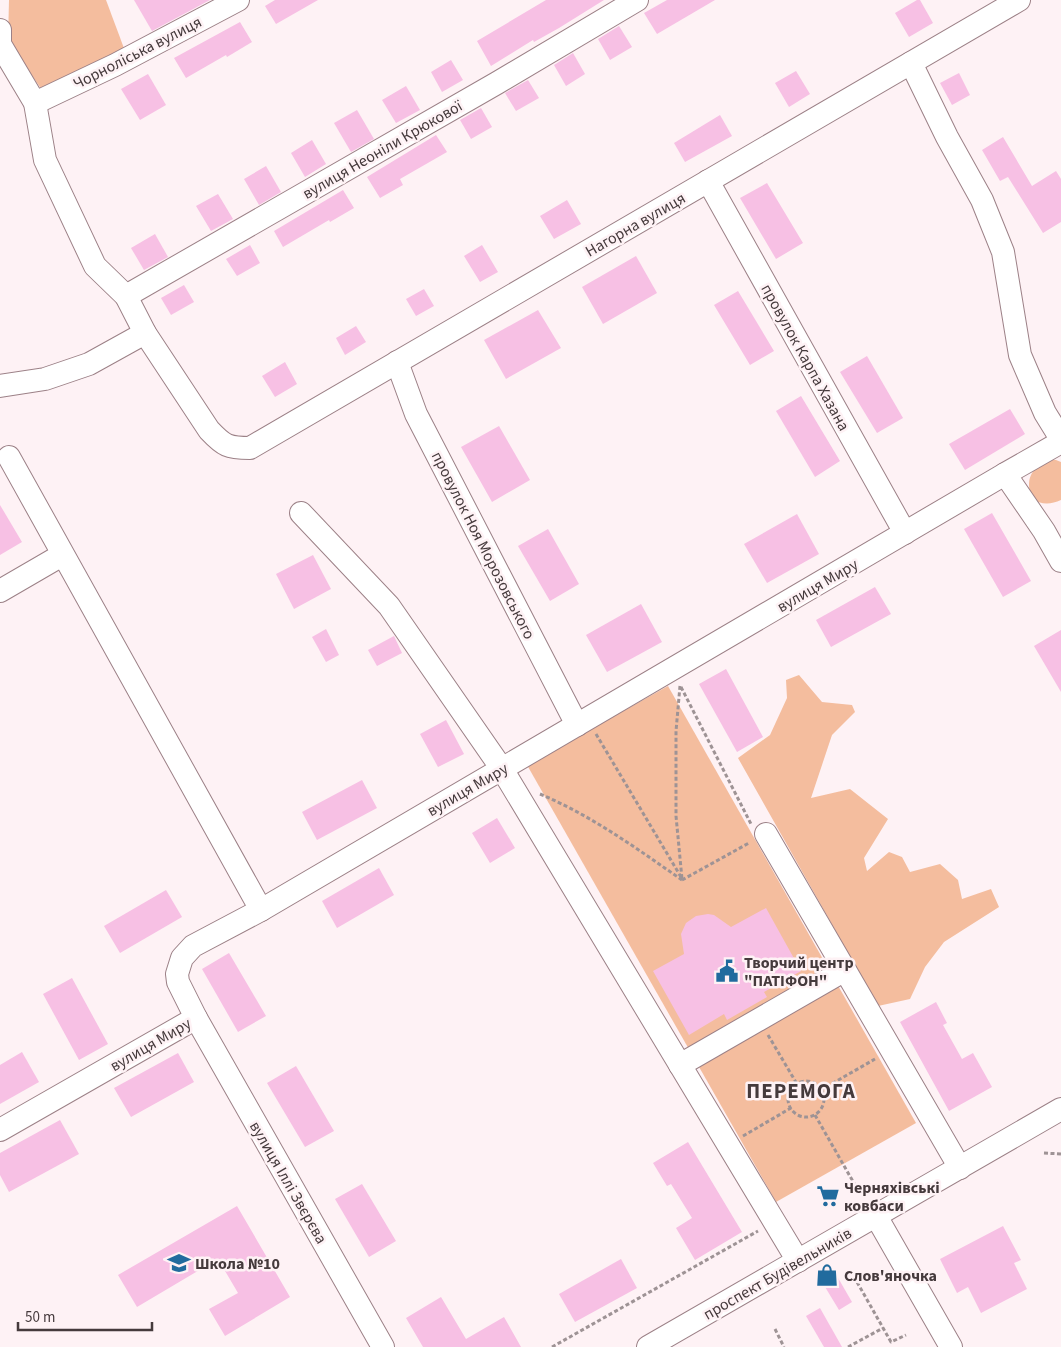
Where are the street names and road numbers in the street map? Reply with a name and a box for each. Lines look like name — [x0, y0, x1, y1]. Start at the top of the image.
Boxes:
street label: Чорноліська вулиця — [69, 11, 206, 95]
street label: вулиця Неоніли Крюкової — [299, 95, 467, 205]
street label: Нагорна вулиця — [581, 187, 690, 262]
street label: провулок Карпа Хазана — [756, 280, 855, 435]
street label: провулок Ноя Морозовського — [426, 448, 540, 643]
street label: вулиця Миру — [773, 554, 863, 618]
street label: вулиця Миру — [423, 758, 513, 822]
street label: вулиця Миру — [106, 1013, 196, 1077]
street label: вулиця Іллі Звєрєва — [244, 1117, 332, 1248]
street label: проспект Будівельників — [699, 1222, 856, 1325]

